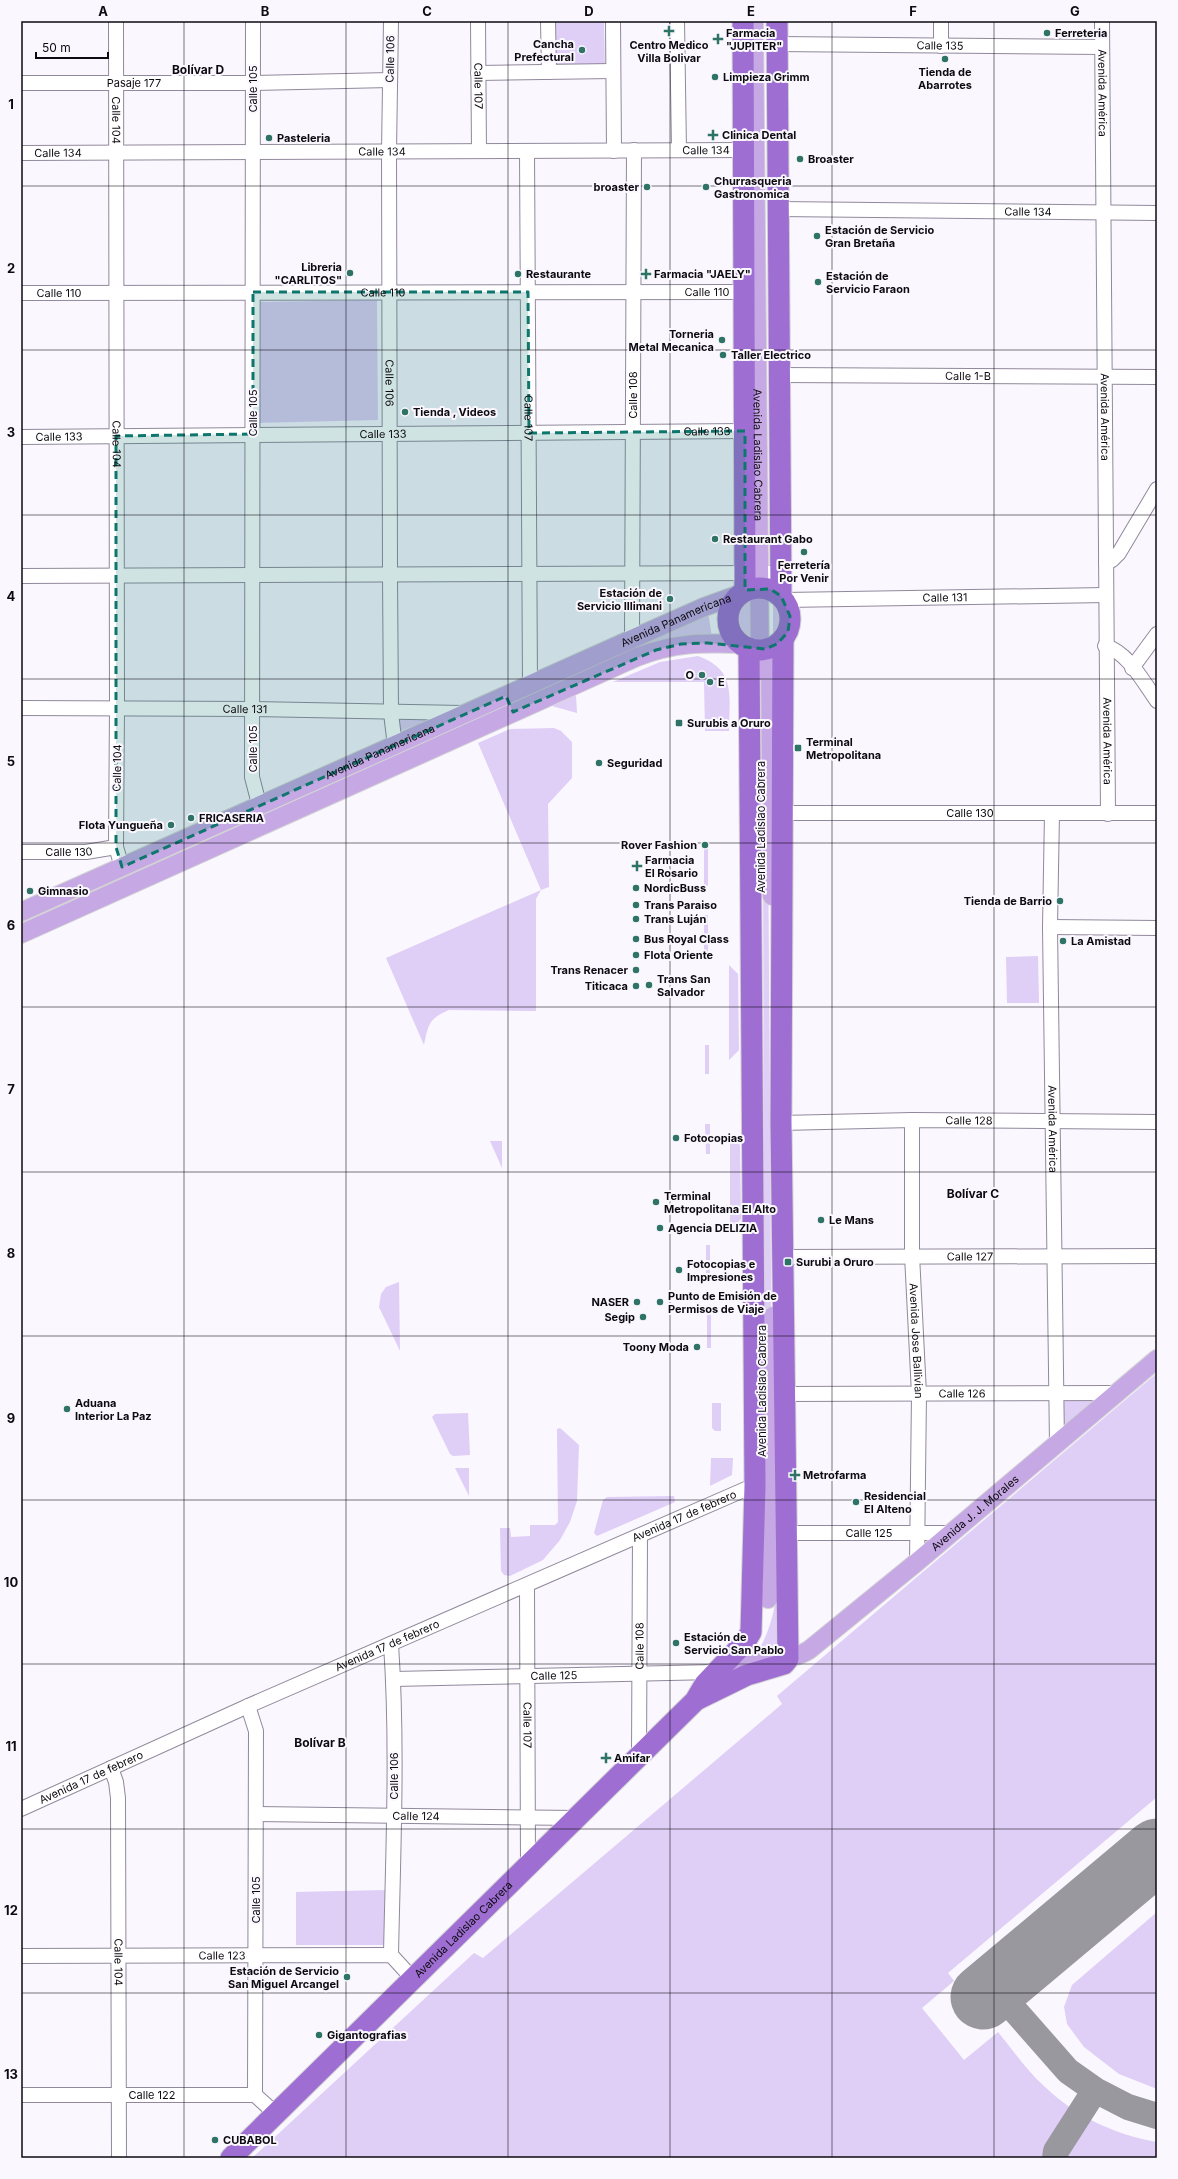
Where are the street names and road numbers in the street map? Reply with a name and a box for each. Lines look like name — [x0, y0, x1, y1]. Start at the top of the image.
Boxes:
street label: Calle 106 — [383, 35, 397, 83]
street label: Calle 135 — [916, 38, 964, 53]
street label: Avenida América — [1095, 49, 1110, 137]
street label: Calle 107 — [471, 63, 486, 109]
street label: Calle 105 — [246, 65, 260, 113]
street label: Pasaje 177 — [107, 76, 161, 90]
street label: Calle 104 — [109, 96, 123, 144]
street label: Calle 134 — [682, 143, 730, 157]
street label: Calle 134 — [358, 144, 406, 159]
street label: Calle 134 — [34, 146, 82, 160]
street label: Calle 134 — [1004, 204, 1052, 219]
street label: Calle 110 — [360, 285, 406, 300]
street label: Calle 110 — [684, 285, 730, 299]
street label: Calle 110 — [36, 286, 82, 300]
street label: Calle 106 — [382, 359, 397, 407]
street label: Calle 1-B — [945, 369, 991, 383]
street label: Calle 108 — [626, 371, 640, 419]
street label: Avenida América — [1098, 373, 1112, 461]
street label: Calle 105 — [246, 389, 260, 437]
street label: Avenida Ladislao Cabrera — [750, 389, 766, 521]
street label: Calle 107 — [521, 395, 536, 441]
street label: Calle 104 — [110, 420, 124, 468]
street label: Calle 133 — [683, 424, 731, 439]
street label: Calle 133 — [359, 427, 407, 441]
street label: Calle 133 — [35, 429, 83, 444]
street label: Calle 131 — [922, 590, 968, 605]
street label: Avenida Panamericana — [619, 591, 733, 650]
street label: Avenida América — [1100, 697, 1115, 785]
street label: Calle 131 — [223, 702, 268, 716]
street label: Avenida Panamericana — [323, 721, 437, 782]
street label: Calle 105 — [246, 725, 260, 773]
street label: Calle 104 — [110, 744, 124, 792]
street label: Avenida Ladislao Cabrera — [754, 761, 768, 893]
street label: Calle 130 — [946, 806, 994, 820]
street label: Calle 130 — [45, 844, 94, 859]
street label: Avenida América — [1045, 1085, 1060, 1173]
street label: Calle 128 — [945, 1113, 993, 1128]
street label: Calle 127 — [947, 1249, 993, 1264]
street label: Avenida Jose Ballivian — [906, 1283, 926, 1399]
street label: Avenida Ladislao Cabrera — [755, 1325, 769, 1457]
street label: Calle 126 — [938, 1386, 986, 1401]
street label: Avenida J. J. Morales — [928, 1472, 1022, 1554]
street label: Avenida 17 de febrero — [630, 1487, 739, 1545]
street label: Calle 125 — [846, 1526, 893, 1540]
street label: Avenida 17 de febrero — [333, 1616, 442, 1674]
street label: Calle 108 — [632, 1622, 647, 1670]
street label: Calle 125 — [530, 1668, 578, 1683]
street label: Calle 107 — [520, 1702, 535, 1748]
street label: Avenida 17 de febrero — [37, 1747, 146, 1807]
street label: Calle 106 — [387, 1752, 401, 1800]
street label: Calle 124 — [392, 1809, 440, 1823]
street label: Calle 105 — [249, 1876, 263, 1924]
street label: Avenida Ladislao Cabrera — [411, 1878, 515, 1981]
street label: Calle 104 — [111, 1938, 126, 1986]
street label: Calle 123 — [198, 1948, 246, 1963]
street label: Calle 122 — [128, 2088, 176, 2102]

